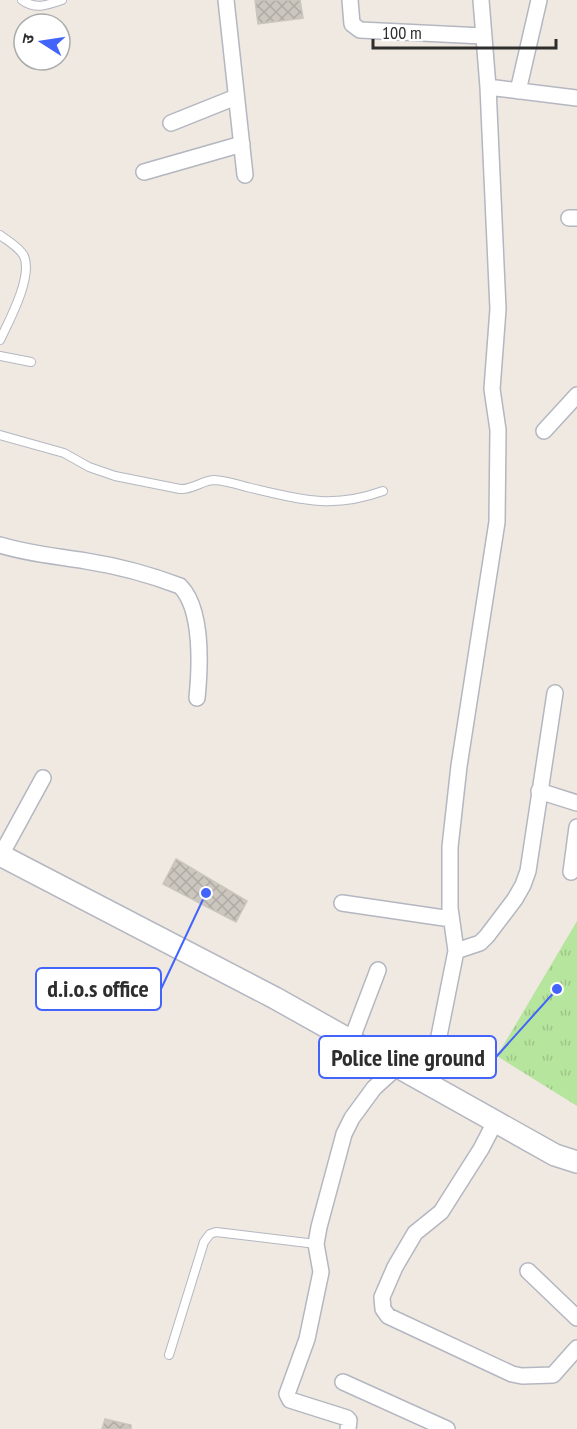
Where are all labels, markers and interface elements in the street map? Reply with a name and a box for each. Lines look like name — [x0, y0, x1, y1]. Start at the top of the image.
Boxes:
north arrow — [12, 12, 72, 72]
scale bar — [373, 12, 556, 50]
text: 100 m — [382, 21, 422, 44]
text: उ — [17, 32, 38, 46]
callout: d.i.o.s office — [36, 968, 161, 1010]
text: d.i.o.s office — [47, 973, 149, 1004]
callout: Police line ground — [319, 1036, 496, 1078]
text: Police line ground — [331, 1042, 485, 1073]

